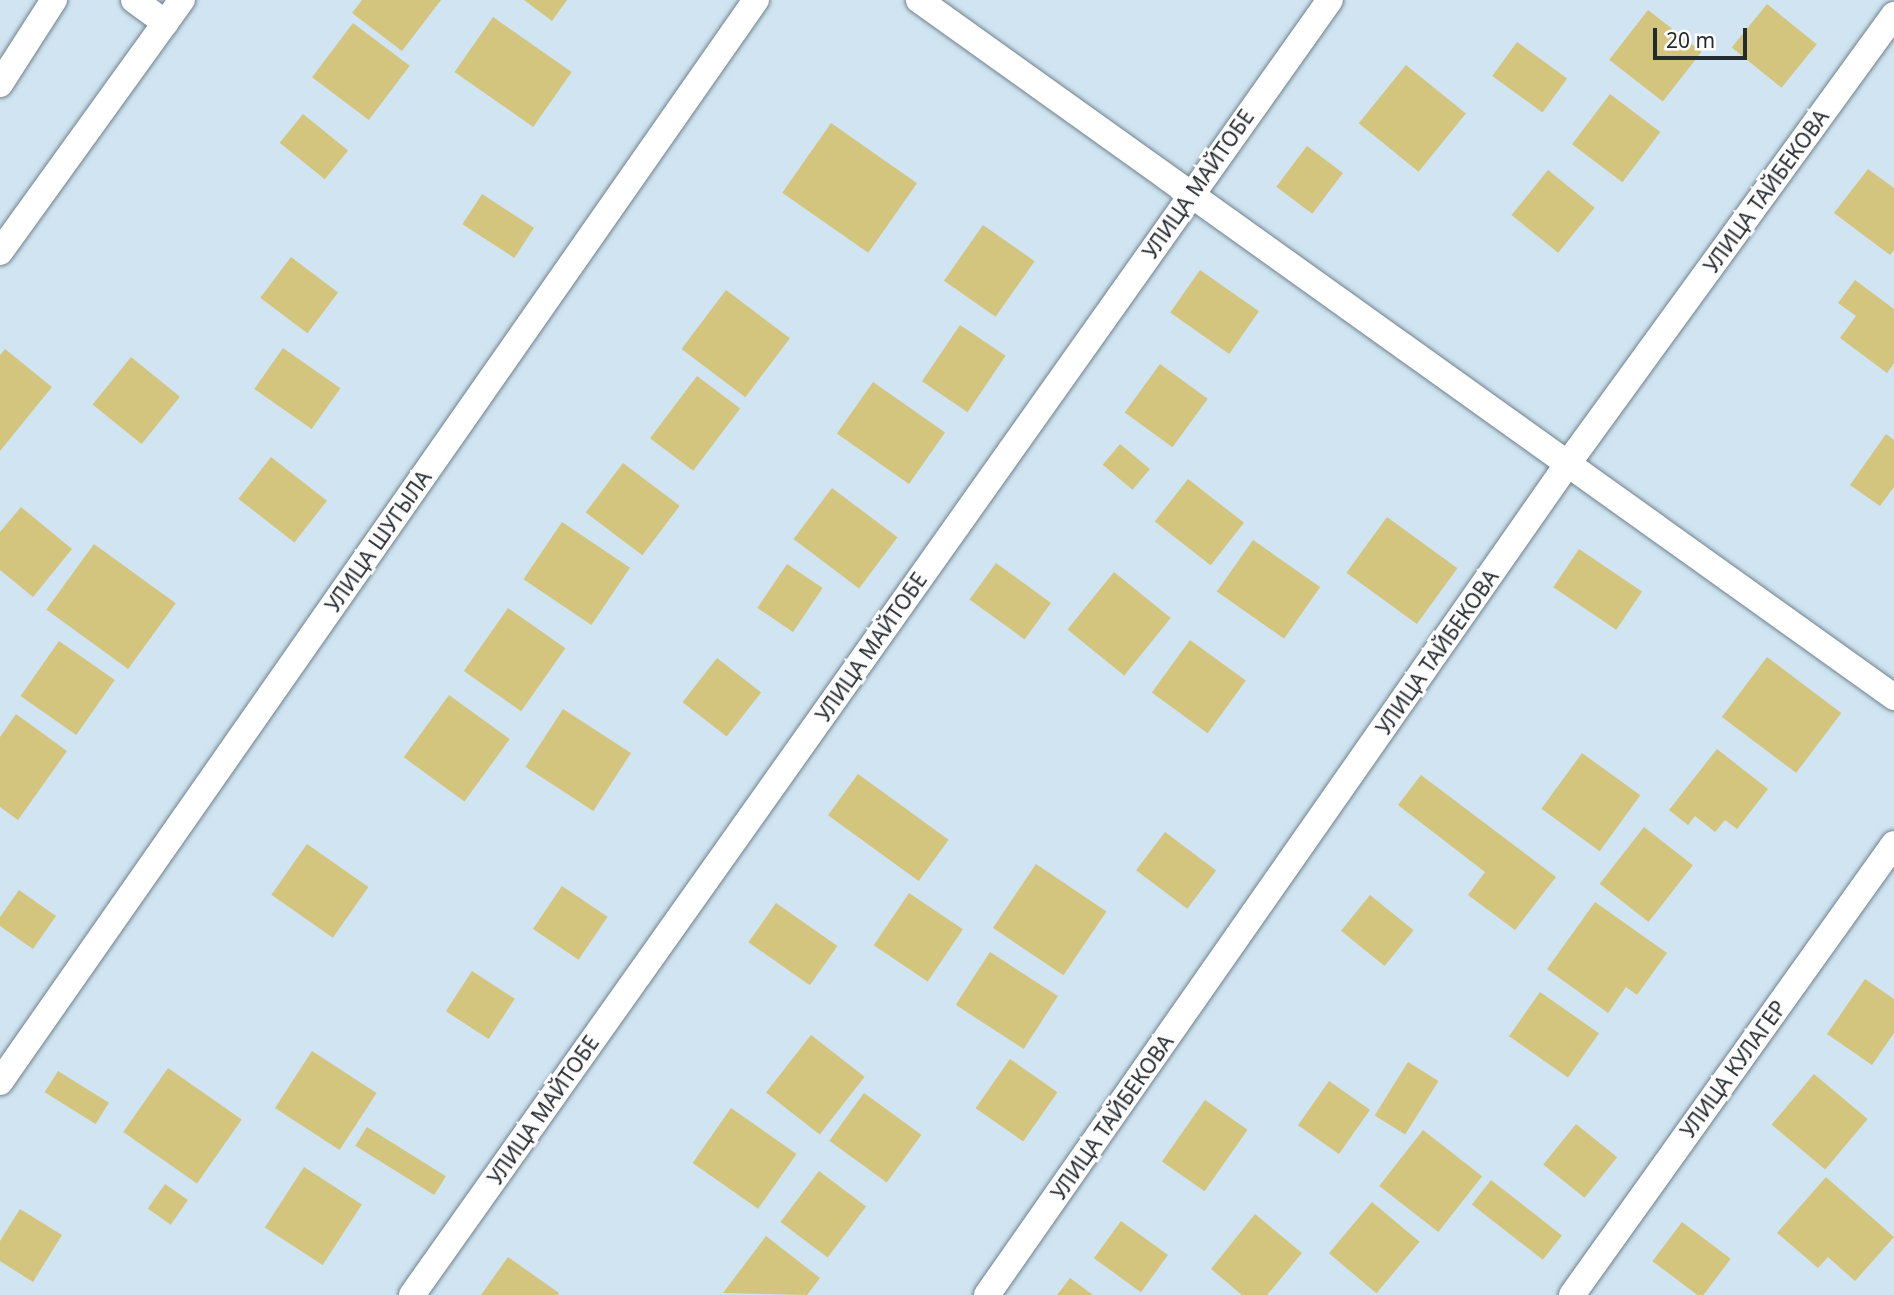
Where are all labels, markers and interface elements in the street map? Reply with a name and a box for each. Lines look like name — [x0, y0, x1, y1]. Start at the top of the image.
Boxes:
scale bar — [1656, 14, 1750, 58]
text: 20 m — [1666, 26, 1715, 54]
street label: УЛИЦА ТАЙБЕКОВА — [1698, 104, 1834, 278]
street label: УЛИЦА МАЙТОБЕ — [1137, 105, 1259, 263]
street label: УЛИЦА ШУГЫЛА — [320, 465, 436, 617]
street label: УЛИЦА ТАЙБЕКОВА — [1371, 565, 1503, 739]
street label: УЛИЦА МАЙТОБЕ — [810, 568, 932, 726]
street label: УЛИЦА КУЛАГЕР — [1675, 996, 1791, 1142]
street label: УЛИЦА ТАЙБЕКОВА — [1046, 1030, 1178, 1204]
street label: УЛИЦА МАЙТОБЕ — [482, 1031, 604, 1189]

